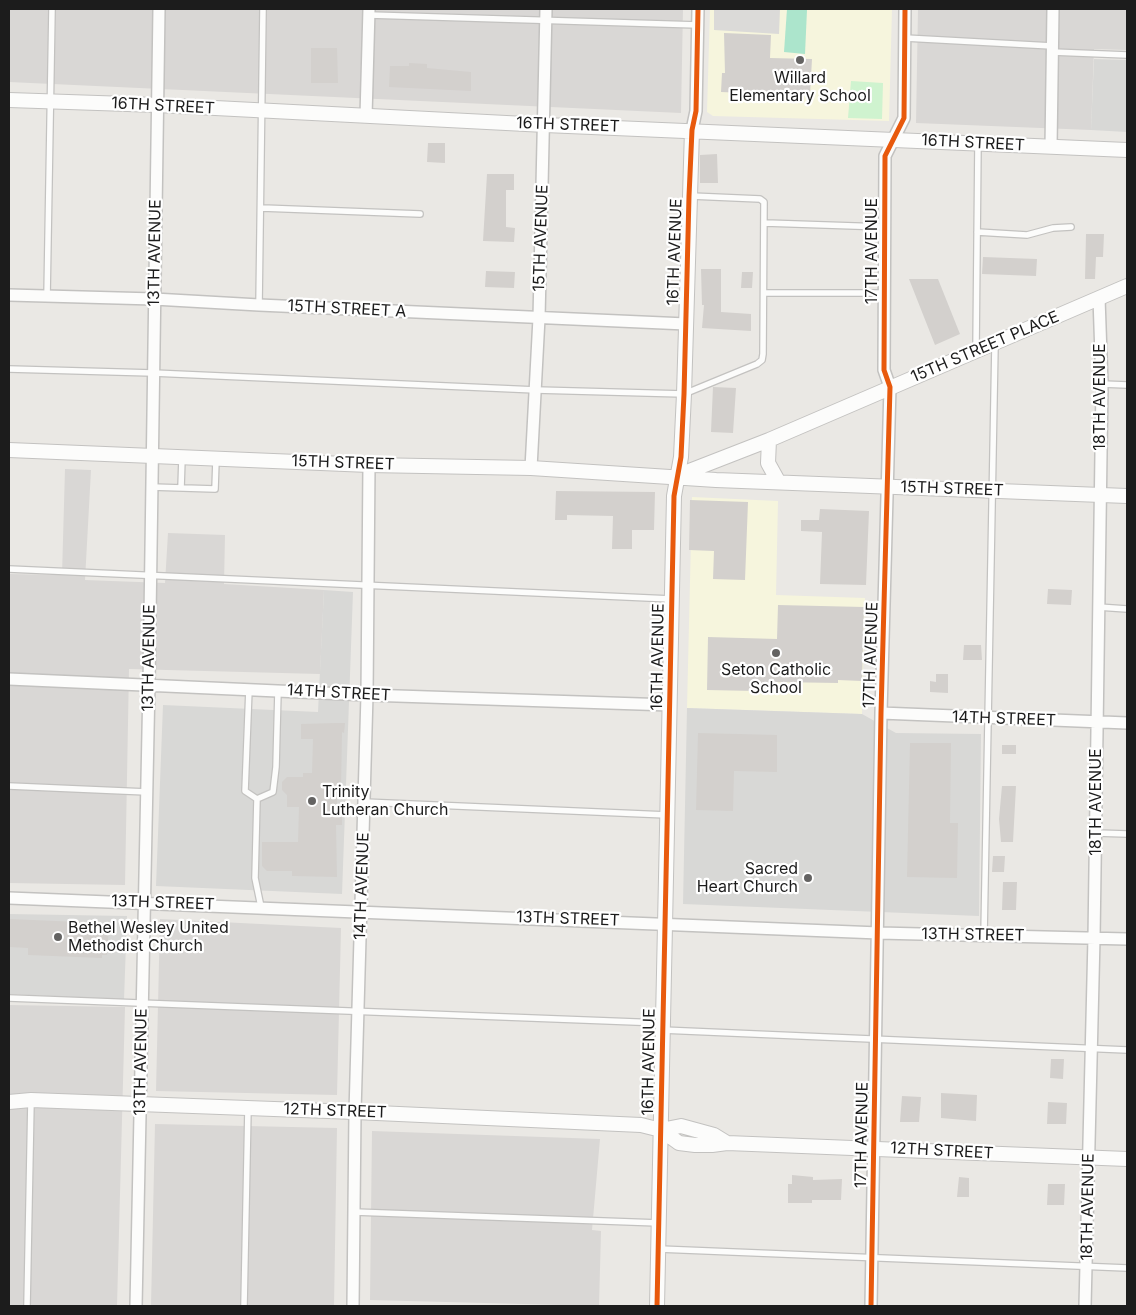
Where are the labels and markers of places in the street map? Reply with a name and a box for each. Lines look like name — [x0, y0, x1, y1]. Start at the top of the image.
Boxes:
marker: Willard Elementary School — [794, 54, 806, 66]
place label: Willard Elementary School — [729, 68, 871, 106]
marker: Seton Catholic School — [770, 647, 782, 659]
place label: Seton Catholic School — [721, 660, 831, 698]
place label: Trinity Lutheran Church — [322, 782, 448, 820]
marker: Trinity Lutheran Church — [306, 795, 318, 807]
place label: Sacred Heart Church — [697, 859, 798, 897]
marker: Sacred Heart Church — [802, 872, 814, 884]
place label: Bethel Wesley United Methodist Church — [68, 918, 229, 956]
marker: Bethel Wesley United Methodist Church — [52, 931, 64, 943]

